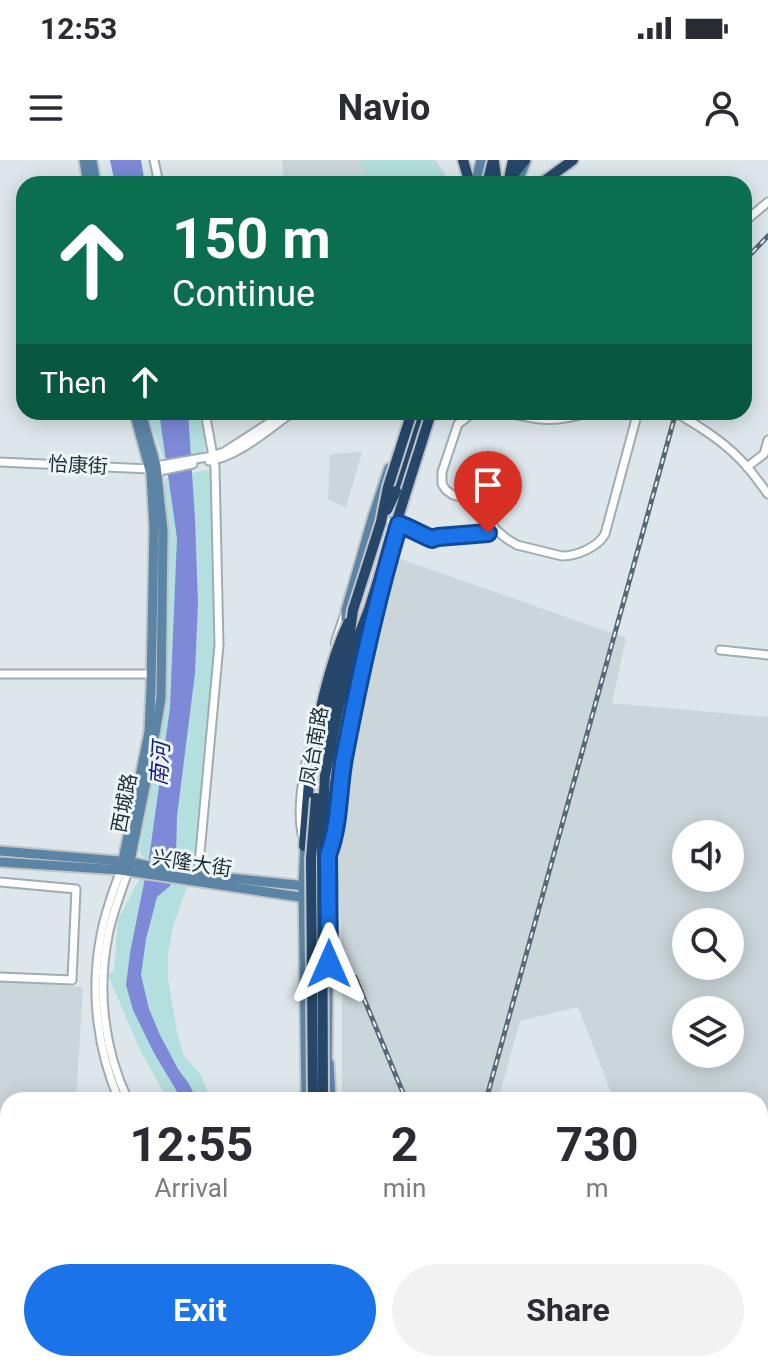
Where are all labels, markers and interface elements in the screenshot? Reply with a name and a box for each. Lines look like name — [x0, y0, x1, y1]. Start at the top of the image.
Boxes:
text: 12:53 — [40, 11, 117, 46]
icon: menu — [24, 86, 68, 130]
icon: person — [700, 86, 744, 130]
text: Navio — [338, 87, 430, 129]
text: 150 m — [172, 206, 331, 272]
icon: ahead — [40, 208, 144, 312]
text: Continue — [172, 273, 315, 315]
icon: ahead — [123, 360, 167, 404]
text: Then — [40, 365, 107, 400]
street label: 怡康街 — [47, 451, 109, 479]
pin — [454, 451, 522, 533]
icon: arrive — [466, 463, 510, 507]
street label: 凤台南路 — [295, 705, 333, 787]
water label: 南河 — [146, 737, 174, 787]
street label: 西城路 — [106, 771, 142, 835]
map controls — [672, 820, 744, 1068]
button: sound — [672, 820, 744, 892]
street label: 兴隆大街 — [151, 845, 233, 881]
button: search — [672, 908, 744, 980]
position arrow — [287, 922, 371, 1006]
button: layers — [672, 996, 744, 1068]
text: 12:55 — [130, 1116, 253, 1173]
text: 2 — [391, 1116, 418, 1173]
text: 730 — [556, 1116, 638, 1173]
text: Arrival — [155, 1173, 228, 1203]
text: min — [383, 1173, 426, 1203]
text: m — [586, 1173, 609, 1203]
button: Exit — [24, 1264, 376, 1356]
button: Share — [392, 1264, 744, 1356]

